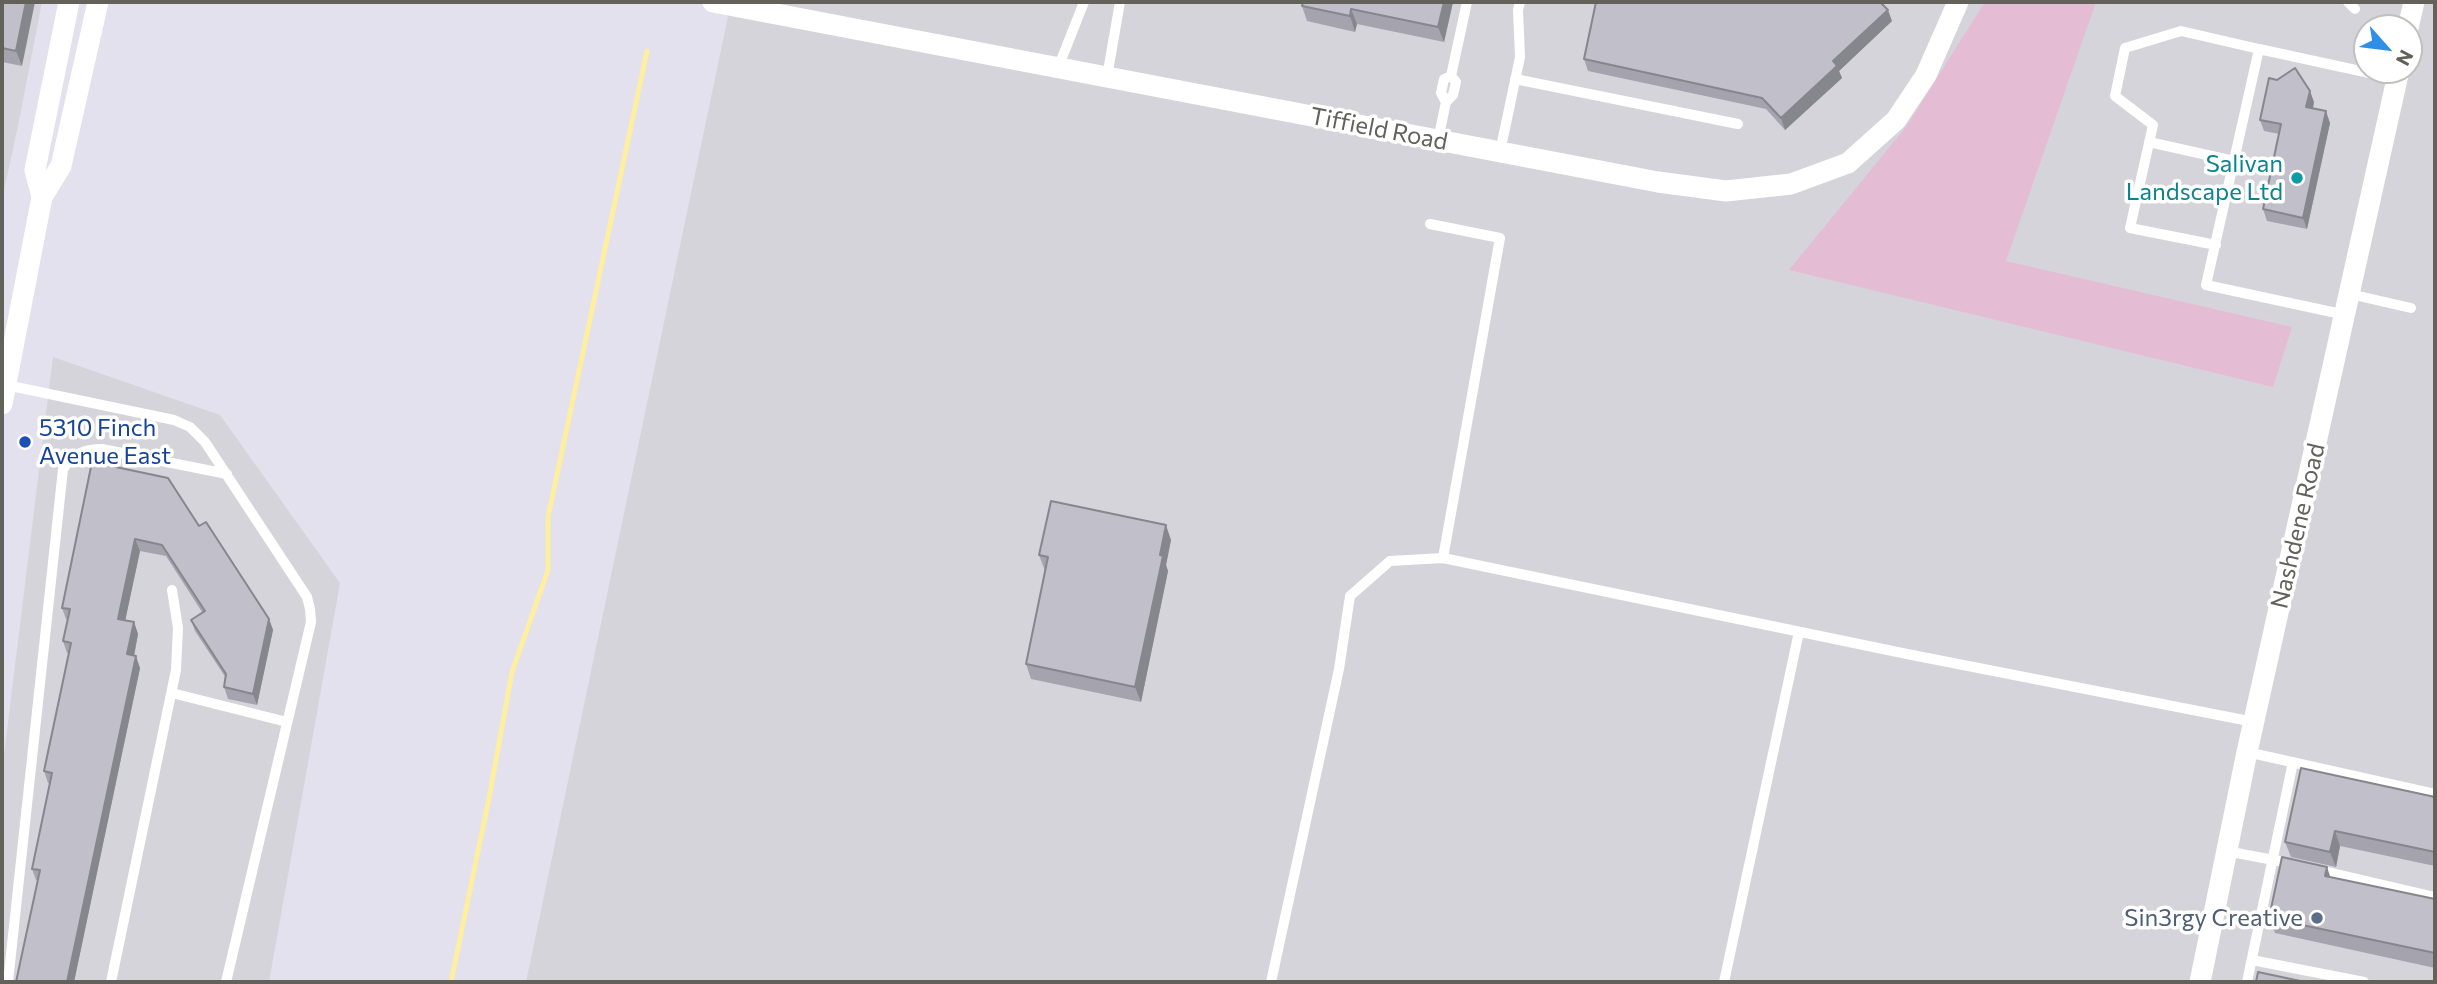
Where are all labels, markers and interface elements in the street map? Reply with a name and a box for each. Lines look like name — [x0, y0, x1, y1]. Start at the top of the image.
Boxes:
north arrow — [2353, 14, 2423, 84]
text: N — [2392, 46, 2419, 70]
street label: Tiffield Road — [1308, 102, 1450, 156]
place label: Salivan Landscape Ltd — [2126, 150, 2283, 206]
marker: Salivan Landscape Ltd — [2289, 170, 2305, 186]
place label: 5310 Finch Avenue East — [39, 414, 171, 470]
marker: 5310 Finch Avenue East — [17, 434, 33, 450]
street label: Nashdene Road — [2265, 440, 2331, 612]
place label: Sin3rgy Creative — [2124, 904, 2303, 932]
marker: Sin3rgy Creative — [2309, 910, 2325, 926]

